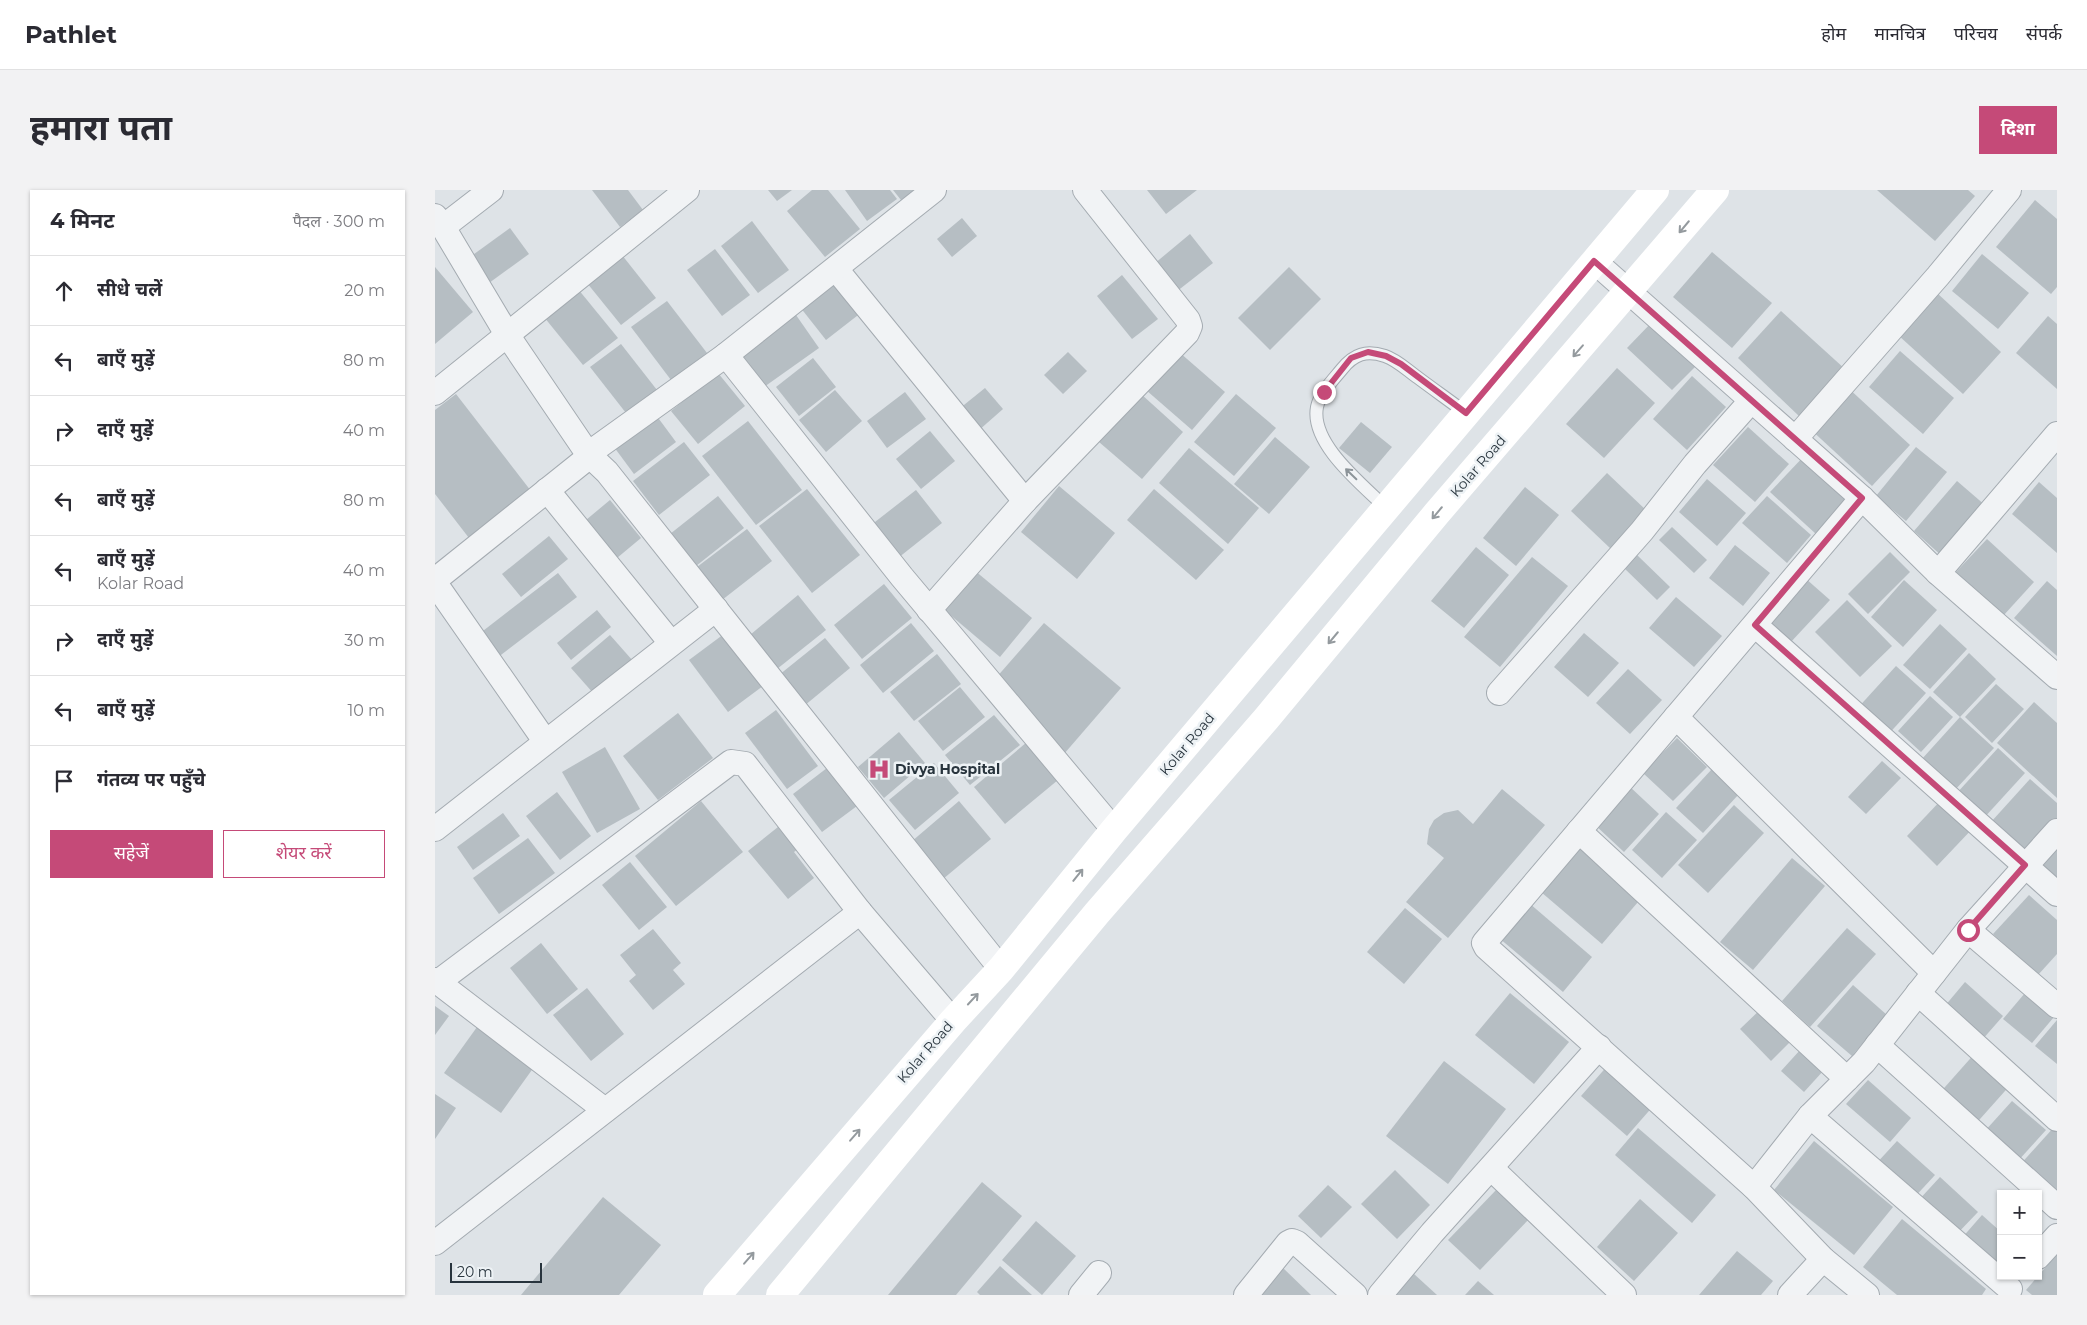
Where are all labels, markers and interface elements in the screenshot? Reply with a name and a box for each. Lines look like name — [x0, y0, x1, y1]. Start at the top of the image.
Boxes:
text: Pathlet — [25, 20, 117, 49]
text: होम — [1821, 23, 1846, 45]
text: मानचित्र — [1874, 23, 1926, 45]
text: परिचय — [1954, 23, 1998, 45]
text: संपर्क — [2026, 23, 2062, 45]
text: हमारा पता — [30, 106, 172, 149]
button: दिशा — [1979, 106, 2057, 154]
text: 4 मिनट — [50, 208, 115, 233]
text: पैदल · 300 m — [293, 212, 385, 231]
one-way arrow — [1678, 221, 1689, 234]
icon: ahead — [50, 277, 78, 305]
text: सीधे चलें — [97, 278, 162, 301]
text: 20 m — [344, 281, 385, 300]
one-way arrow — [1572, 344, 1584, 357]
icon: left — [50, 347, 78, 375]
text: बाएँ मुड़ें — [97, 348, 154, 371]
text: 80 m — [343, 351, 385, 370]
route end — [1313, 381, 1336, 404]
icon: right — [50, 417, 78, 445]
text: दाएँ मुड़ें — [97, 418, 153, 441]
text: 40 m — [343, 421, 385, 440]
street label: Kolar Road — [1446, 431, 1510, 501]
one-way arrow — [1346, 468, 1358, 480]
icon: left — [50, 487, 78, 515]
text: बाएँ मुड़ें — [97, 488, 154, 511]
text: 80 m — [343, 491, 385, 510]
one-way arrow — [1432, 507, 1443, 520]
text: बाएँ मुड़ें — [97, 548, 154, 571]
icon: left — [50, 557, 78, 585]
text: 40 m — [343, 561, 385, 580]
text: Kolar Road — [97, 574, 184, 593]
icon: right — [50, 627, 78, 655]
text: दाएँ मुड़ें — [97, 628, 153, 651]
text: 30 m — [344, 631, 385, 650]
one-way arrow — [1328, 631, 1339, 644]
icon: left — [50, 697, 78, 725]
text: बाएँ मुड़ें — [97, 698, 154, 721]
text: 10 m — [347, 701, 385, 720]
street label: Kolar Road — [1156, 709, 1218, 779]
hospital icon: Divya Hospital — [866, 756, 892, 782]
place label: Divya Hospital — [895, 760, 1000, 778]
icon: arrive — [50, 767, 78, 795]
text: गंतव्य पर पहुँचे — [97, 768, 205, 791]
button: सहेजें — [50, 830, 213, 878]
button: शेयर करें — [223, 830, 385, 878]
one-way arrow — [1072, 869, 1083, 882]
route start — [1957, 919, 1980, 942]
one-way arrow — [967, 993, 979, 1005]
street label: Kolar Road — [893, 1017, 957, 1087]
one-way arrow — [849, 1128, 860, 1141]
map controls — [1997, 1190, 2042, 1280]
button: + — [1997, 1190, 2042, 1235]
button: − — [1997, 1235, 2042, 1280]
one-way arrow — [743, 1252, 754, 1265]
scale bar — [450, 1260, 543, 1283]
text: 20 m — [457, 1263, 493, 1281]

